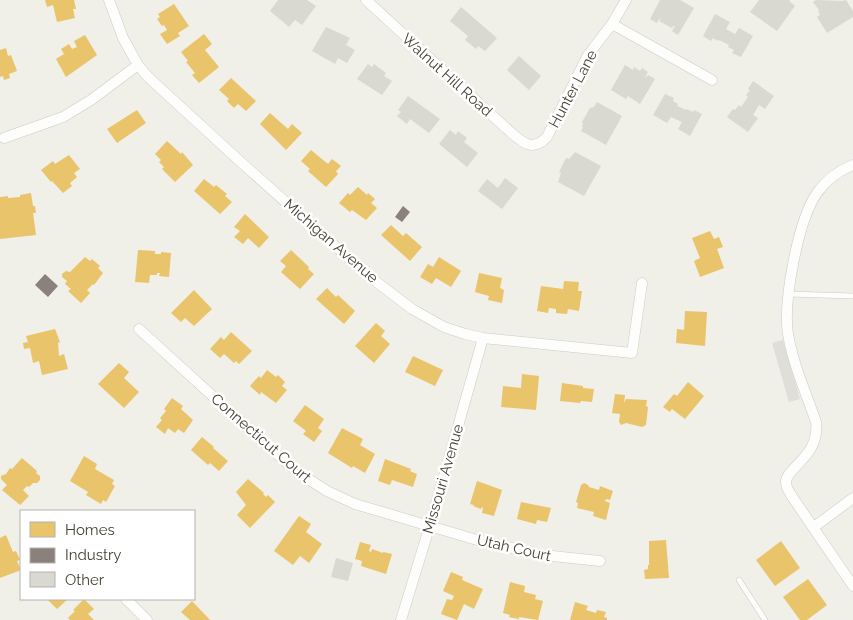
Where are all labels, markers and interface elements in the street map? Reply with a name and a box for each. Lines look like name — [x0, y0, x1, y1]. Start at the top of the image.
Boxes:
street label: Walnut Hill Road — [398, 30, 496, 120]
street label: Hunter Lane — [545, 47, 601, 131]
street label: Michigan Avenue — [280, 195, 382, 287]
street label: Connecticut Court — [207, 390, 315, 486]
street label: Missouri Avenue — [419, 422, 467, 536]
legend — [20, 510, 195, 600]
text: Homes — [65, 521, 115, 539]
street label: Utah Court — [475, 531, 553, 565]
text: Industry — [65, 546, 121, 564]
text: Other — [65, 571, 105, 589]

